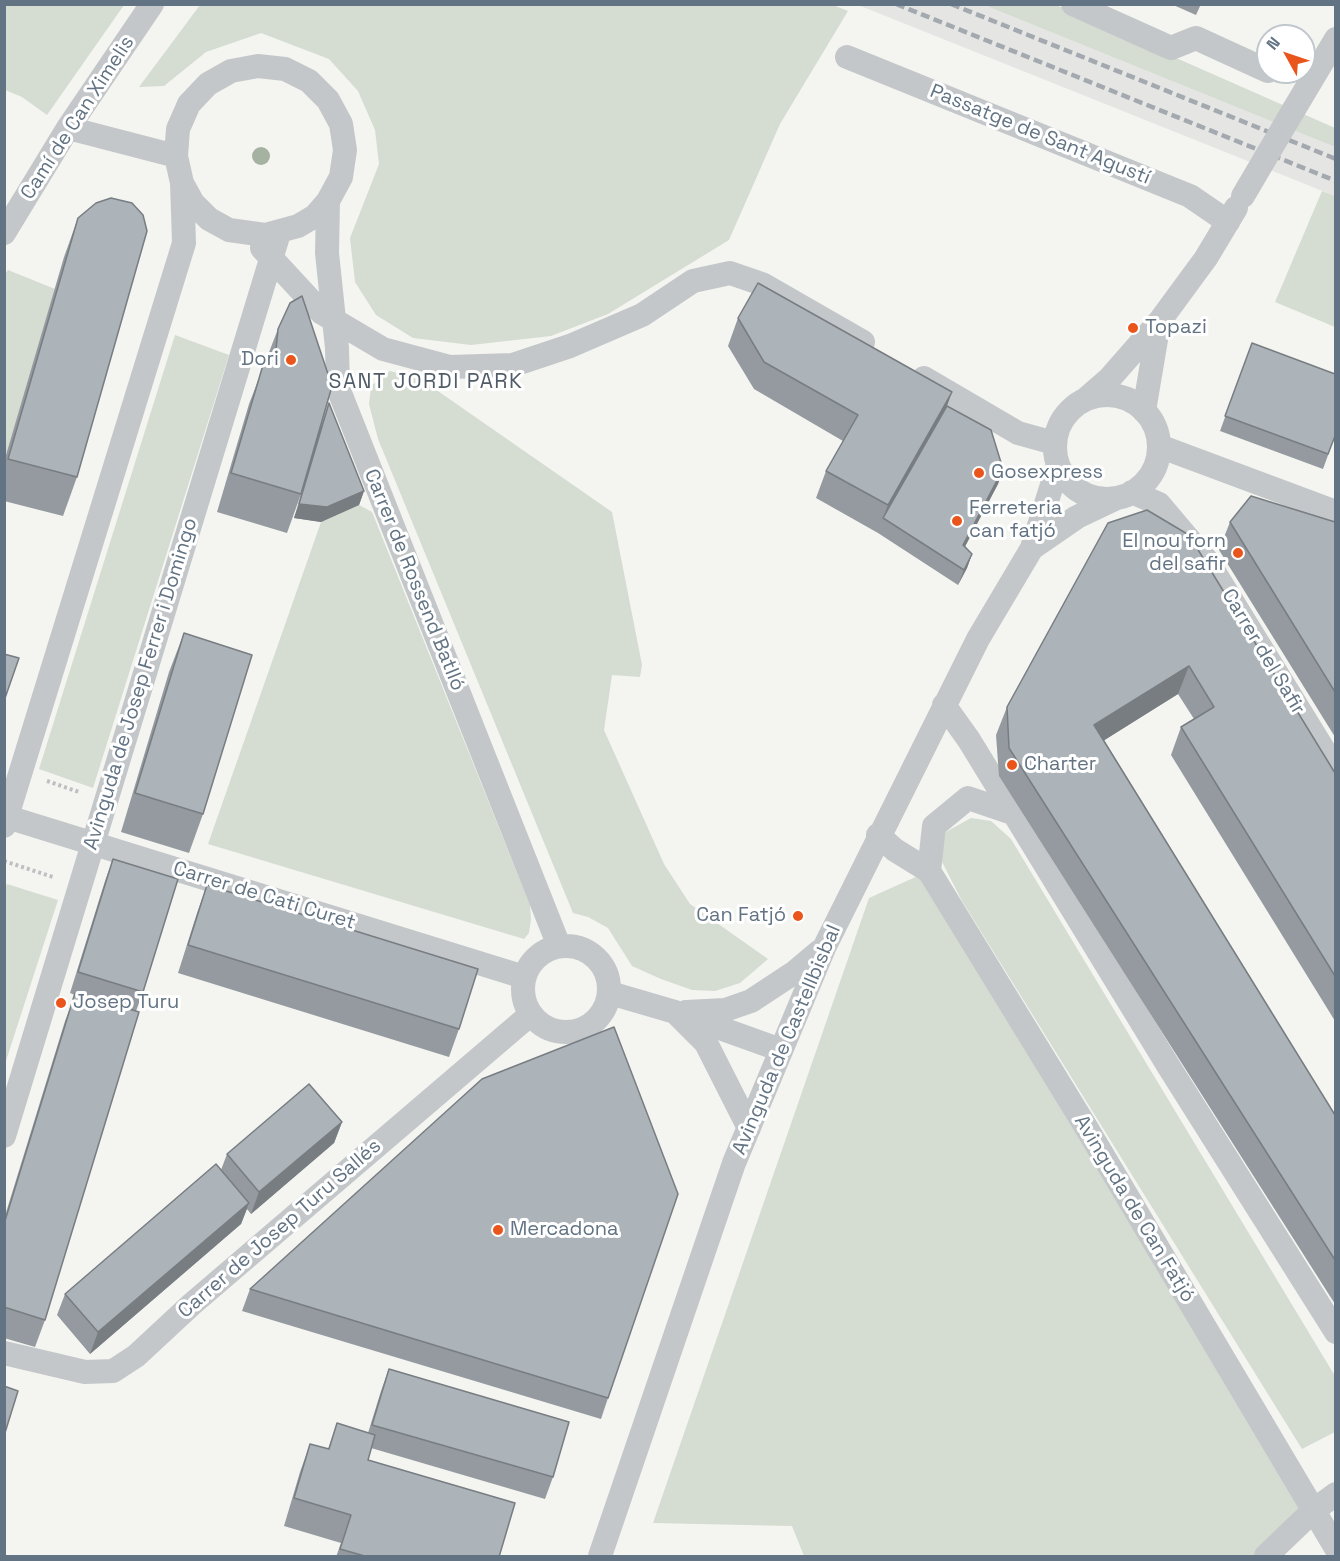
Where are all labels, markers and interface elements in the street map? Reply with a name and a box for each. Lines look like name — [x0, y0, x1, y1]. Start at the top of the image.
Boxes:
north arrow — [1256, 24, 1316, 84]
street label: Camí de Can Ximelis — [16, 32, 140, 204]
text: N — [1262, 33, 1285, 54]
street label: Passatge de Sant Agustí — [926, 80, 1154, 190]
place label: Topazi — [1145, 316, 1207, 340]
marker: Topazi — [1126, 321, 1140, 335]
place label: Dori — [241, 348, 279, 372]
marker: Dori — [284, 353, 298, 367]
district label: SANT JORDI PARK — [329, 369, 523, 395]
place label: Gosexpress — [991, 461, 1103, 485]
street label: Carrer de Rossend Batlló — [358, 466, 470, 694]
marker: Gosexpress — [972, 466, 986, 480]
place label: Ferreteria can fatjó — [969, 497, 1062, 544]
marker: Ferreteria can fatjó — [950, 514, 964, 528]
street label: Avinguda de Josep Ferrer i Domingo — [79, 515, 203, 853]
place label: El nou forn del safir — [1122, 530, 1226, 577]
marker: El nou forn del safir — [1231, 546, 1245, 560]
street label: Carrer del Safir — [1216, 585, 1310, 719]
place label: Charter — [1024, 753, 1096, 777]
marker: Charter — [1005, 758, 1019, 772]
street label: Carrer de Cati Curet — [170, 857, 358, 935]
place label: Can Fatjó — [696, 904, 786, 928]
marker: Can Fatjó — [791, 909, 805, 923]
street label: Avinguda de Castellbisbal — [728, 921, 846, 1159]
place label: Josep Turu — [73, 991, 179, 1015]
marker: Josep Turu — [54, 996, 68, 1010]
street label: Avinguda de Can Fatjó — [1069, 1111, 1199, 1307]
street label: Carrer de Josep Turu Sallés — [174, 1134, 386, 1324]
place label: Mercadona — [510, 1218, 619, 1242]
marker: Mercadona — [491, 1223, 505, 1237]

